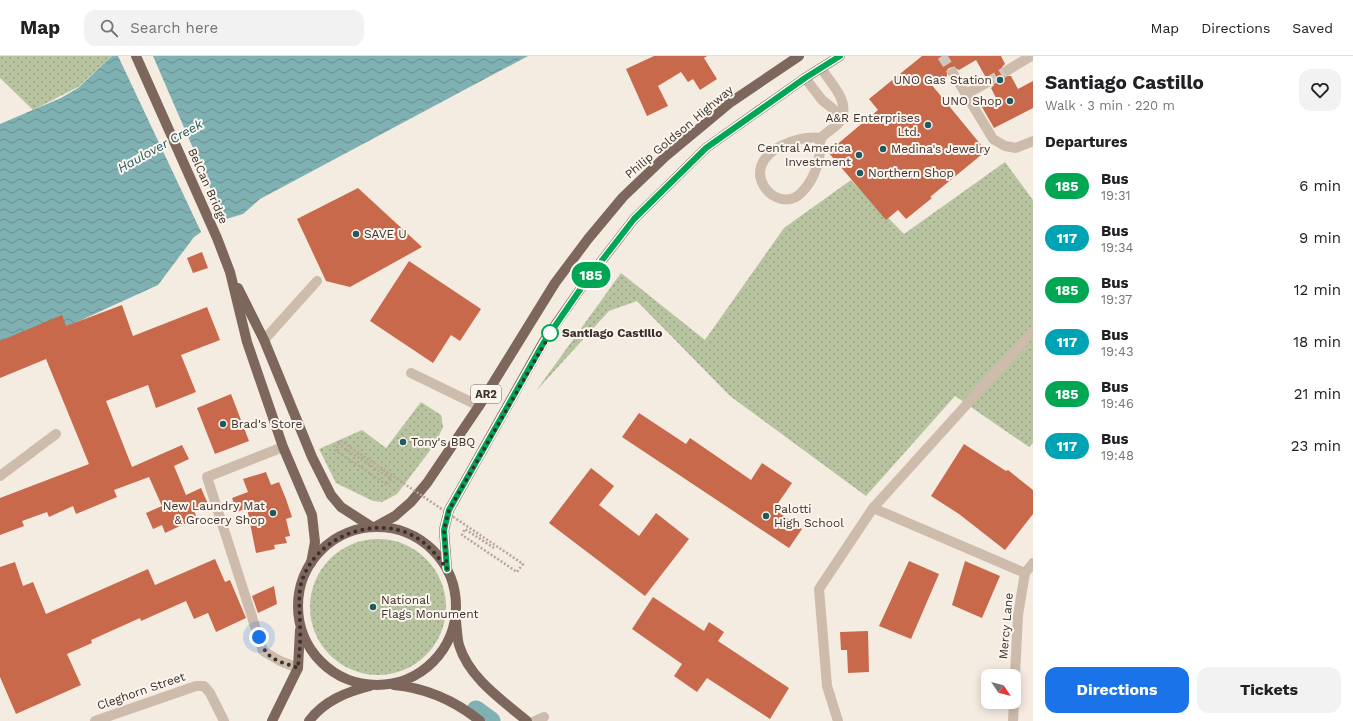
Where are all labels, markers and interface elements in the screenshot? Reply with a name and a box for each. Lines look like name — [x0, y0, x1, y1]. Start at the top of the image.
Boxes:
search box — [84, 10, 364, 46]
text: Map — [20, 16, 60, 39]
icon: search — [98, 17, 120, 39]
text: Search here — [130, 19, 218, 37]
text: Map — [1151, 20, 1179, 36]
text: Directions — [1201, 20, 1270, 36]
text: Saved — [1292, 20, 1333, 36]
button: heart — [1299, 69, 1341, 111]
text: Santiago Castillo — [1045, 71, 1204, 94]
place label: UNO Gas Station — [894, 73, 992, 87]
marker: UNO Gas Station — [995, 75, 1005, 85]
street label: Philip Goldson Highway — [622, 82, 737, 181]
place label: UNO Shop — [942, 94, 1002, 108]
marker: UNO Shop — [1005, 96, 1015, 106]
text: Walk · 3 min · 220 m — [1045, 98, 1175, 113]
place label: A&R Enterprises Ltd. — [825, 111, 920, 139]
water label: Haulover Creek — [115, 116, 206, 176]
marker: A&R Enterprises Ltd. — [923, 120, 933, 130]
text: Departures — [1045, 133, 1128, 151]
place label: Central America Investment — [757, 141, 851, 169]
place label: Medina's Jewelry — [891, 142, 991, 156]
marker: Medina's Jewelry — [878, 144, 888, 154]
street label: BelCan Bridge — [185, 146, 231, 226]
marker: Central America Investment — [854, 150, 864, 160]
place label: Northern Shop — [868, 166, 954, 180]
marker: Northern Shop — [855, 168, 865, 178]
text: Bus — [1101, 170, 1129, 188]
text: 6 min — [1299, 177, 1341, 195]
text: 185 — [1056, 178, 1078, 194]
text: 19:31 — [1101, 188, 1131, 203]
text: Bus — [1101, 222, 1129, 240]
place label: SAVE U — [364, 227, 407, 241]
marker: SAVE U — [351, 229, 361, 239]
text: 9 min — [1299, 229, 1341, 247]
text: 117 — [1057, 230, 1077, 246]
text: 19:34 — [1101, 240, 1133, 255]
line badge: 185 — [568, 262, 614, 288]
text: 185 — [580, 267, 602, 283]
text: Bus — [1101, 274, 1129, 292]
text: 12 min — [1294, 281, 1341, 299]
text: 185 — [1056, 282, 1078, 298]
text: 19:37 — [1101, 292, 1132, 307]
marker: Santiago Castillo — [541, 324, 559, 342]
place label: Santiago Castillo — [562, 326, 662, 340]
text: Bus — [1101, 326, 1129, 344]
text: 18 min — [1293, 333, 1341, 351]
text: 117 — [1057, 334, 1077, 350]
text: 19:43 — [1101, 344, 1133, 359]
text: Bus — [1101, 378, 1129, 396]
road number: AR2 — [471, 385, 501, 403]
text: 21 min — [1294, 385, 1341, 403]
text: 185 — [1056, 386, 1078, 402]
text: 19:46 — [1101, 396, 1134, 411]
place label: Brad's Store — [231, 417, 303, 431]
marker: Brad's Store — [218, 419, 228, 429]
text: Bus — [1101, 430, 1129, 448]
place label: Tony's BBQ — [411, 435, 475, 449]
marker: Tony's BBQ — [398, 437, 408, 447]
text: 23 min — [1291, 437, 1341, 455]
text: 117 — [1057, 438, 1077, 454]
text: 19:48 — [1101, 448, 1134, 463]
place label: New Laundry Mat & Grocery Shop — [163, 499, 265, 527]
place label: Palotti High School — [774, 502, 844, 530]
marker: New Laundry Mat & Grocery Shop — [268, 508, 278, 518]
marker: Palotti High School — [761, 511, 771, 521]
street label: Mercy Lane — [996, 592, 1016, 660]
place label: National Flags Monument — [381, 593, 479, 621]
marker: National Flags Monument — [368, 602, 378, 612]
your location — [249, 627, 269, 647]
button: Directions — [1045, 667, 1189, 713]
button: Tickets — [1197, 667, 1341, 713]
street label: Cleghorn Street — [95, 669, 187, 713]
north arrow — [981, 669, 1021, 709]
map controls — [981, 669, 1021, 709]

